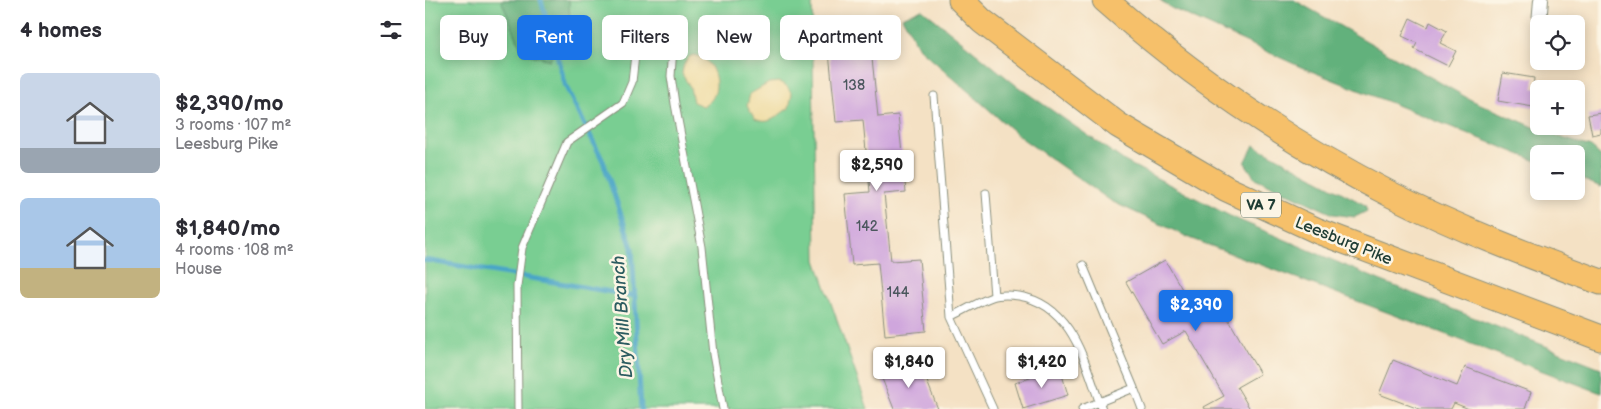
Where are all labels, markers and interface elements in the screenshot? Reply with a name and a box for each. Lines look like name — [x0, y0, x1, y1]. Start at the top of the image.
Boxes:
chip: Buy — [440, 15, 507, 60]
chip: Rent — [517, 15, 592, 60]
chip: Filters — [602, 15, 688, 60]
chip: New — [698, 15, 770, 60]
chip: Apartment — [780, 15, 901, 60]
map controls — [1530, 15, 1585, 200]
button: locate — [1530, 15, 1585, 70]
icon: filters — [377, 16, 405, 44]
text: 4 homes — [20, 18, 102, 43]
house number: 138 — [843, 77, 865, 94]
button: + — [1530, 80, 1585, 135]
text: $2,390/mo — [175, 91, 283, 116]
icon: home — [60, 93, 120, 153]
text: 3 rooms · 107 m² — [175, 116, 291, 135]
text: Leesburg Pike — [175, 135, 278, 154]
button: − — [1530, 145, 1585, 200]
pin: $2,590 — [836, 150, 918, 192]
text: $2,590 — [851, 156, 903, 175]
road number: VA 7 — [1241, 192, 1281, 218]
street label: Leesburg Pike — [1292, 213, 1395, 270]
text: $1,840/mo — [175, 216, 280, 241]
icon: home — [60, 218, 120, 278]
house number: 142 — [856, 218, 879, 235]
text: 4 rooms · 108 m² — [175, 241, 294, 260]
water label: Dry Mill Branch — [608, 255, 637, 379]
text: House — [175, 260, 222, 279]
house number: 144 — [887, 284, 910, 301]
pin: $2,390 — [1155, 290, 1237, 332]
text: $2,390 — [1170, 296, 1222, 315]
pin: $1,840 — [868, 346, 950, 389]
pin: $1,420 — [1001, 346, 1083, 389]
text: $1,840 — [884, 353, 934, 372]
text: $1,420 — [1017, 353, 1067, 372]

